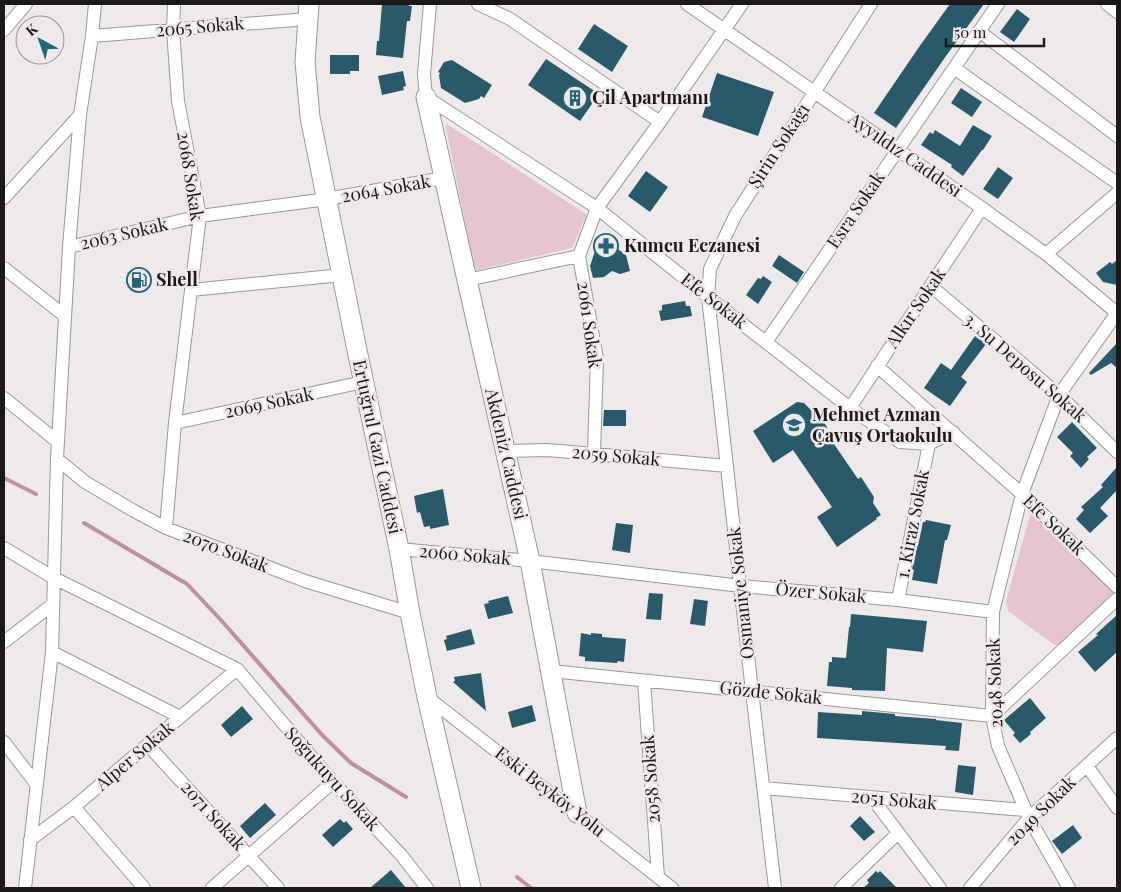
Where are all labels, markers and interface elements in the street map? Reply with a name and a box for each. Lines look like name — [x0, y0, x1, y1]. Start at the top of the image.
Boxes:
street label: 2065 Sokak — [155, 10, 245, 42]
north arrow — [15, 15, 65, 65]
scale bar — [946, 15, 1044, 47]
text: K — [21, 19, 42, 40]
text: 50 m — [954, 22, 987, 42]
building icon: Çil Apartmanı — [562, 85, 588, 111]
place label: Çil Apartmanı — [592, 85, 709, 109]
street label: Şirin Sokağı — [742, 99, 814, 192]
street label: Ayyıldız Caddesi — [843, 106, 967, 202]
street label: 2068 Sokak — [172, 129, 210, 223]
street label: Esra Sokak — [821, 166, 890, 253]
street label: 2064 Sokak — [339, 168, 432, 208]
street label: 2063 Sokak — [78, 211, 170, 255]
pharmacy icon: Kumcu Eczanesi — [593, 233, 619, 259]
place label: Kumcu Eczanesi — [624, 233, 760, 257]
street label: Alkır Sokak — [879, 263, 951, 353]
fuel station icon: Shell — [126, 267, 152, 293]
place label: Shell — [156, 267, 198, 291]
street label: Efe Sokak — [676, 267, 753, 334]
street label: 2061 Sokak — [572, 280, 608, 370]
street label: 3. Su Deposu Sokak — [959, 307, 1092, 427]
street label: Ertuğrul Gazi Caddesi — [348, 357, 408, 536]
street label: 2069 Sokak — [222, 381, 316, 423]
street label: Akdeniz Caddesi — [480, 385, 534, 522]
place label: Mehmet Azman Çavuş Ortaokulu — [812, 402, 953, 447]
school or university icon: Mehmet Azman Çavuş Ortaokulu — [781, 412, 807, 438]
street label: 2059 Sokak — [571, 439, 661, 471]
street label: 1. Kiraz Sokak — [890, 467, 934, 580]
street label: Efe Sokak — [1018, 488, 1091, 560]
street label: 2070 Sokak — [180, 523, 273, 577]
street label: Osmaniye Sokak — [721, 526, 759, 660]
street label: 2060 Sokak — [418, 538, 512, 570]
street label: Özer Sokak — [775, 576, 868, 608]
street label: 2048 Sokak — [980, 637, 1008, 729]
street label: Gözde Sokak — [719, 675, 824, 709]
street label: Alper Sokak — [89, 715, 179, 796]
street label: Soğukuyu Sokak — [280, 721, 386, 835]
street label: 2058 Sokak — [635, 734, 665, 824]
street label: Eski Beyköy Yolu — [491, 741, 611, 842]
street label: 2049 Sokak — [1000, 770, 1081, 851]
street label: 2071 Sokak — [176, 775, 251, 855]
street label: 2051 Sokak — [850, 783, 938, 815]

